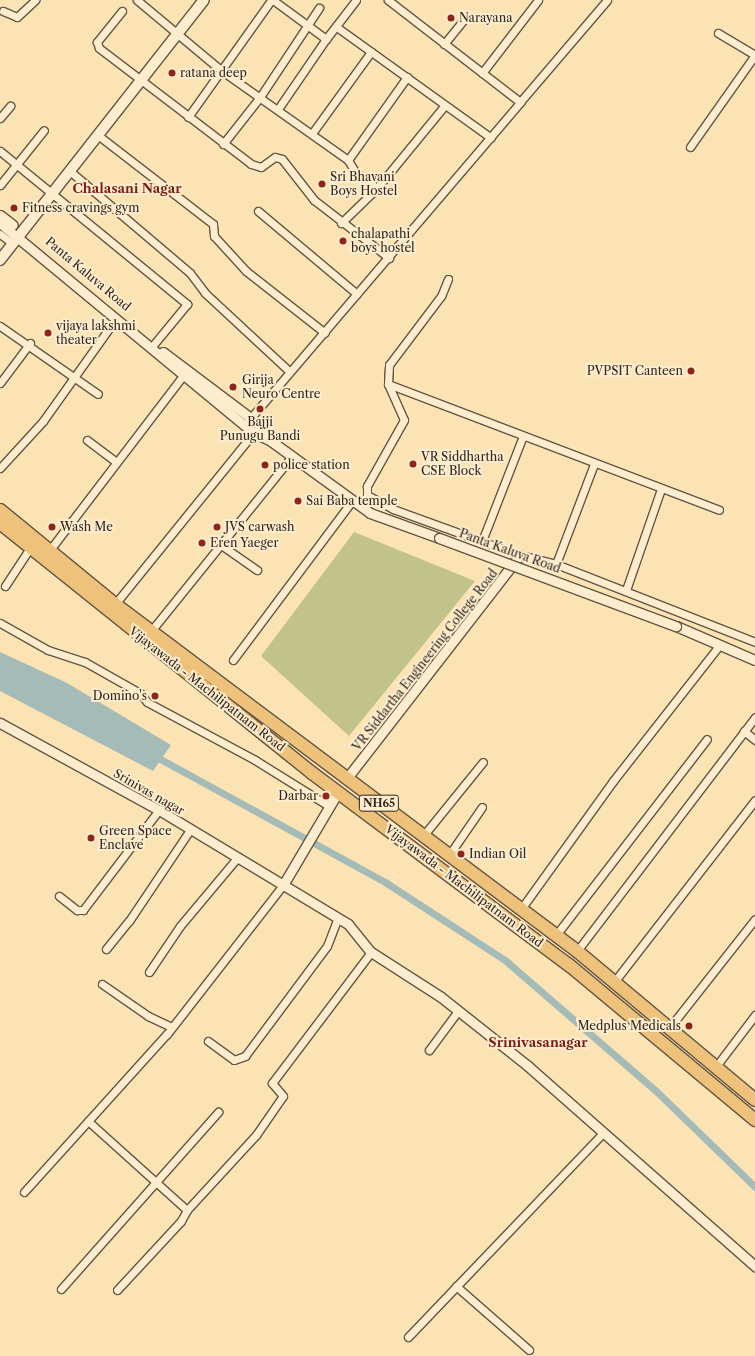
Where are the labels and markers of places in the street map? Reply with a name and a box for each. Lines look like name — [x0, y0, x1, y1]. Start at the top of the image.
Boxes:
place label: Narayana — [459, 11, 512, 25]
marker: Narayana — [446, 13, 456, 23]
place label: ratana deep — [180, 66, 247, 80]
marker: ratana deep — [167, 68, 177, 78]
place label: Sri Bhavani Boys Hostel — [330, 170, 397, 198]
marker: Sri Bhavani Boys Hostel — [317, 179, 327, 189]
place label: Fitness cravings gym — [22, 201, 139, 215]
marker: Fitness cravings gym — [9, 203, 19, 213]
place label: chalapathi boys hostel — [351, 227, 415, 255]
marker: chalapathi boys hostel — [338, 236, 348, 246]
place label: vijaya lakshmi theater — [56, 319, 136, 347]
marker: vijaya lakshmi theater — [43, 328, 53, 338]
place label: PVPSIT Canteen — [586, 364, 683, 378]
marker: PVPSIT Canteen — [686, 366, 696, 376]
place label: Girija Neuro Centre — [242, 373, 321, 401]
marker: Girija Neuro Centre — [227, 381, 239, 393]
marker: Bajji Punugu Bandi — [255, 404, 265, 414]
place label: Bajji Punugu Bandi — [220, 415, 300, 443]
place label: VR Siddhartha CSE Block — [421, 450, 504, 478]
place label: police station — [273, 458, 350, 472]
marker: VR Siddhartha CSE Block — [408, 459, 418, 469]
marker: police station — [260, 460, 270, 470]
place label: Sai Baba temple — [306, 494, 398, 508]
marker: Sai Baba temple — [293, 496, 303, 506]
place label: Wash Me — [60, 520, 113, 534]
place label: JVS carwash — [225, 520, 295, 534]
marker: Wash Me — [47, 522, 57, 532]
marker: JVS carwash — [212, 522, 222, 532]
place label: Eren Yaeger — [210, 536, 279, 550]
marker: Eren Yaeger — [197, 538, 207, 548]
place label: Domino's — [93, 689, 147, 703]
marker: Domino's — [150, 691, 160, 701]
place label: Darbar — [278, 789, 318, 803]
marker: Darbar — [321, 791, 331, 801]
place label: Green Space Enclave — [99, 824, 172, 852]
marker: Green Space Enclave — [86, 833, 96, 843]
place label: Indian Oil — [469, 847, 526, 861]
marker: Indian Oil — [456, 849, 466, 859]
place label: Medplus Medicals — [577, 1019, 681, 1033]
marker: Medplus Medicals — [684, 1021, 694, 1031]

